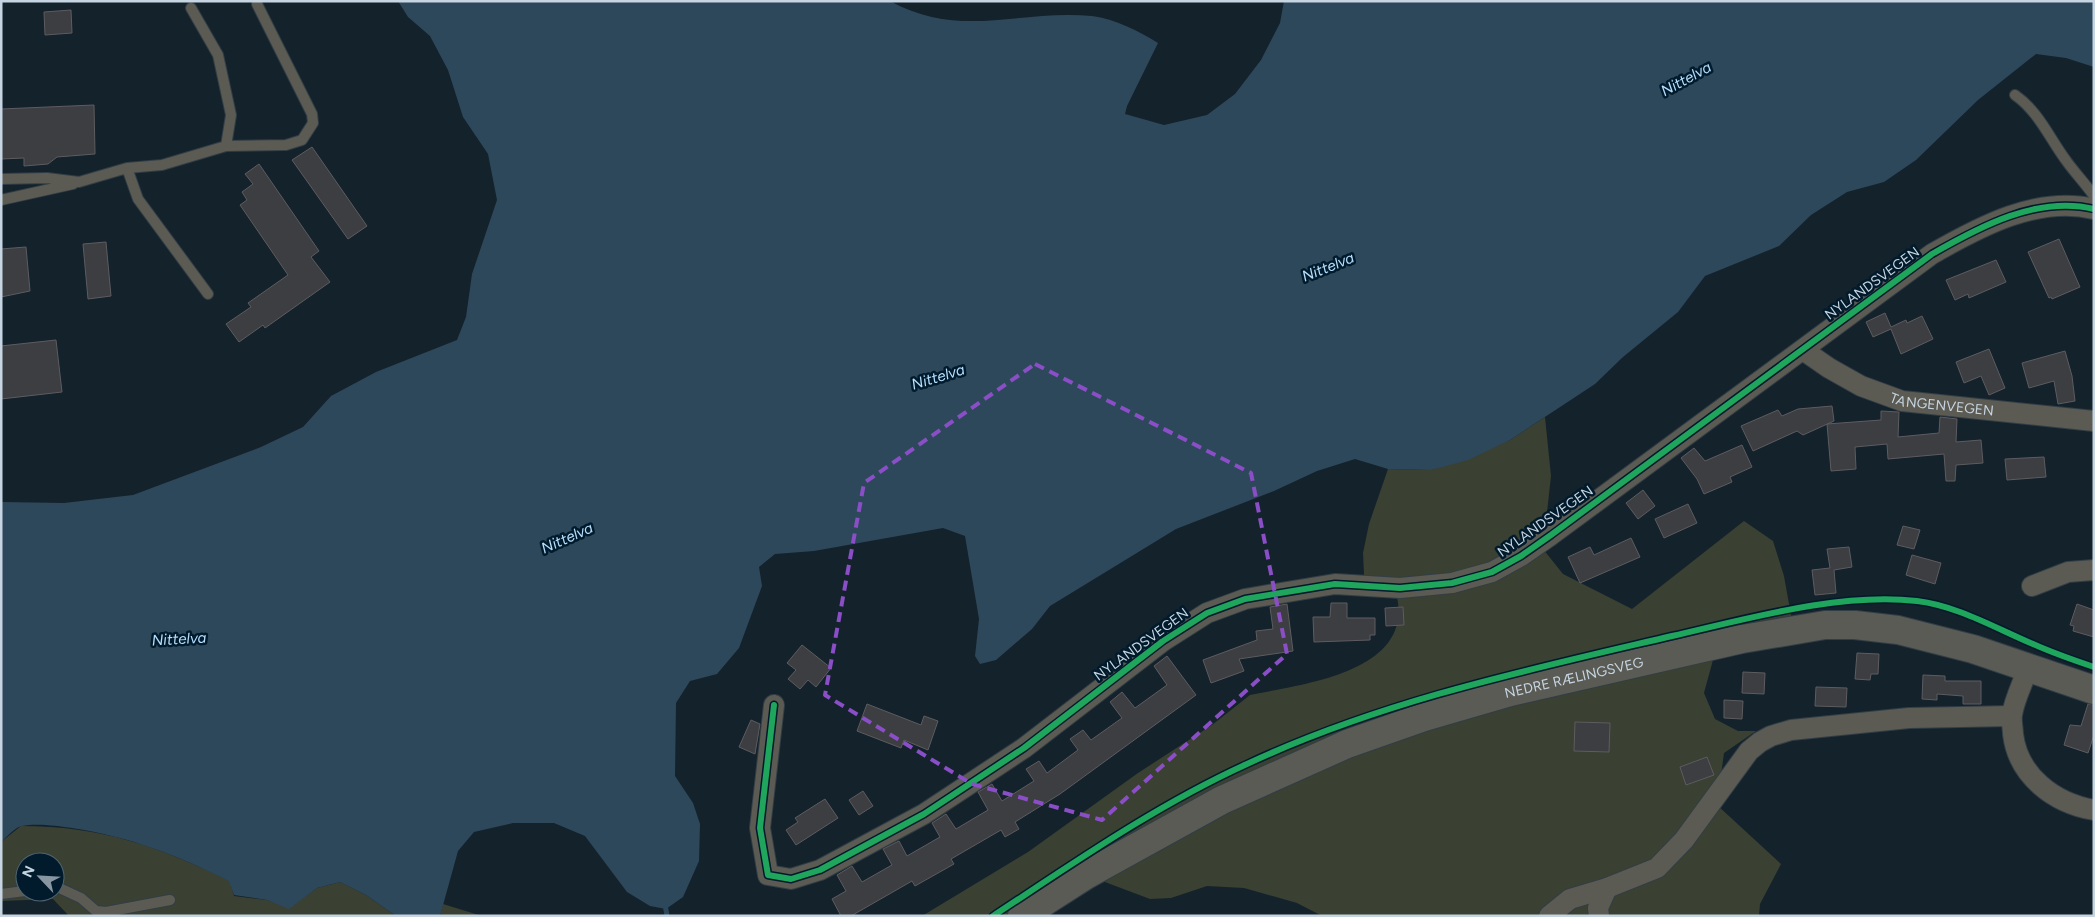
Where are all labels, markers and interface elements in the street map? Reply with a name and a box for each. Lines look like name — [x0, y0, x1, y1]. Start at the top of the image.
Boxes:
water label: Nittelva — [1658, 58, 1714, 100]
street label: NYLANDSVEGEN — [1822, 243, 1923, 323]
water label: Nittelva — [1299, 248, 1357, 286]
water label: Nittelva — [909, 360, 967, 394]
street label: TANGENVEGEN — [1887, 389, 1995, 420]
street label: NYLANDSVEGEN — [1494, 482, 1596, 561]
water label: Nittelva — [538, 519, 596, 557]
street label: NYLANDSVEGEN — [1091, 604, 1192, 684]
water label: Nittelva — [151, 629, 207, 649]
street label: NEDRE RÆLINGSVEG — [1503, 654, 1645, 702]
north arrow — [15, 852, 65, 902]
text: N — [19, 863, 39, 880]

